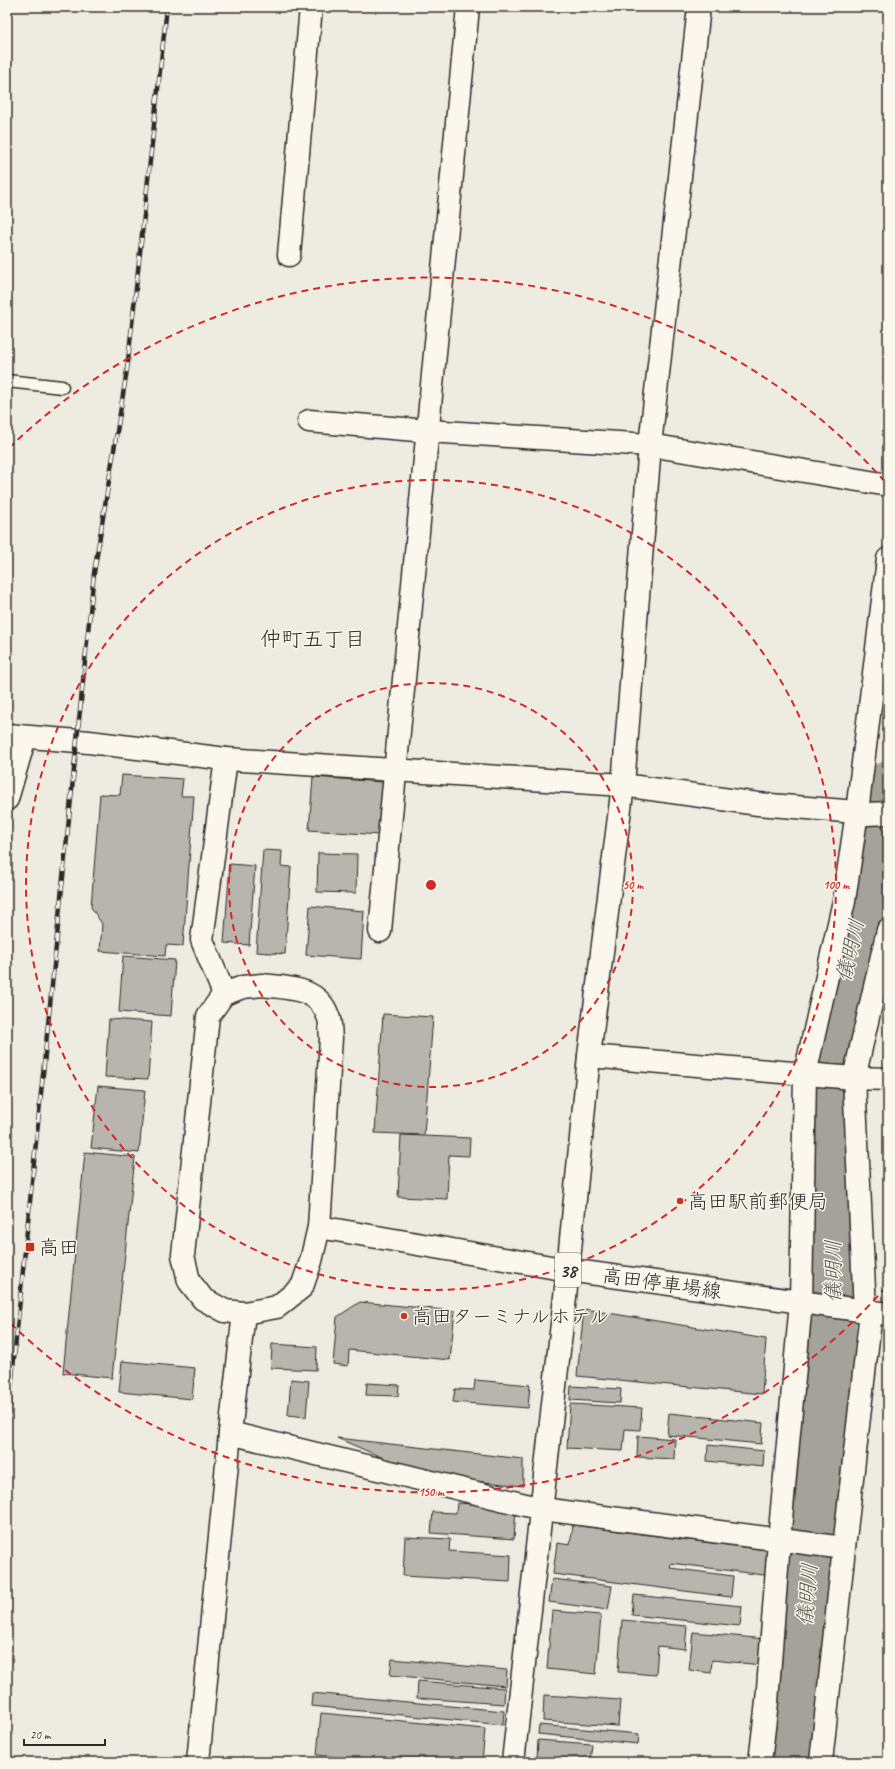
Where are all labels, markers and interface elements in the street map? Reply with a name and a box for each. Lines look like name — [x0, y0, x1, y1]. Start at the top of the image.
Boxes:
district label: 仲町五丁目 — [261, 626, 366, 652]
text: 50 m — [623, 877, 644, 893]
text: 100 m — [823, 877, 850, 893]
centre of rings — [424, 878, 438, 892]
water label: 儀明川 — [830, 916, 870, 984]
place label: 高田駅前郵便局 — [688, 1189, 828, 1214]
marker: 高田駅前郵便局 — [675, 1196, 685, 1206]
place label: 高田 — [39, 1235, 79, 1260]
water label: 儀明川 — [820, 1240, 846, 1303]
marker: 高田 — [24, 1241, 36, 1253]
road number: 38 — [555, 1253, 581, 1287]
street label: 高田停車場線 — [601, 1263, 723, 1304]
place label: 高田ターミナルホテル — [412, 1304, 610, 1329]
marker: 高田ターミナルホテル — [399, 1311, 409, 1321]
text: 150 m — [418, 1484, 445, 1500]
water label: 儀明川 — [791, 1561, 823, 1627]
scale bar — [24, 1721, 105, 1747]
text: 20 m — [30, 1727, 52, 1743]

